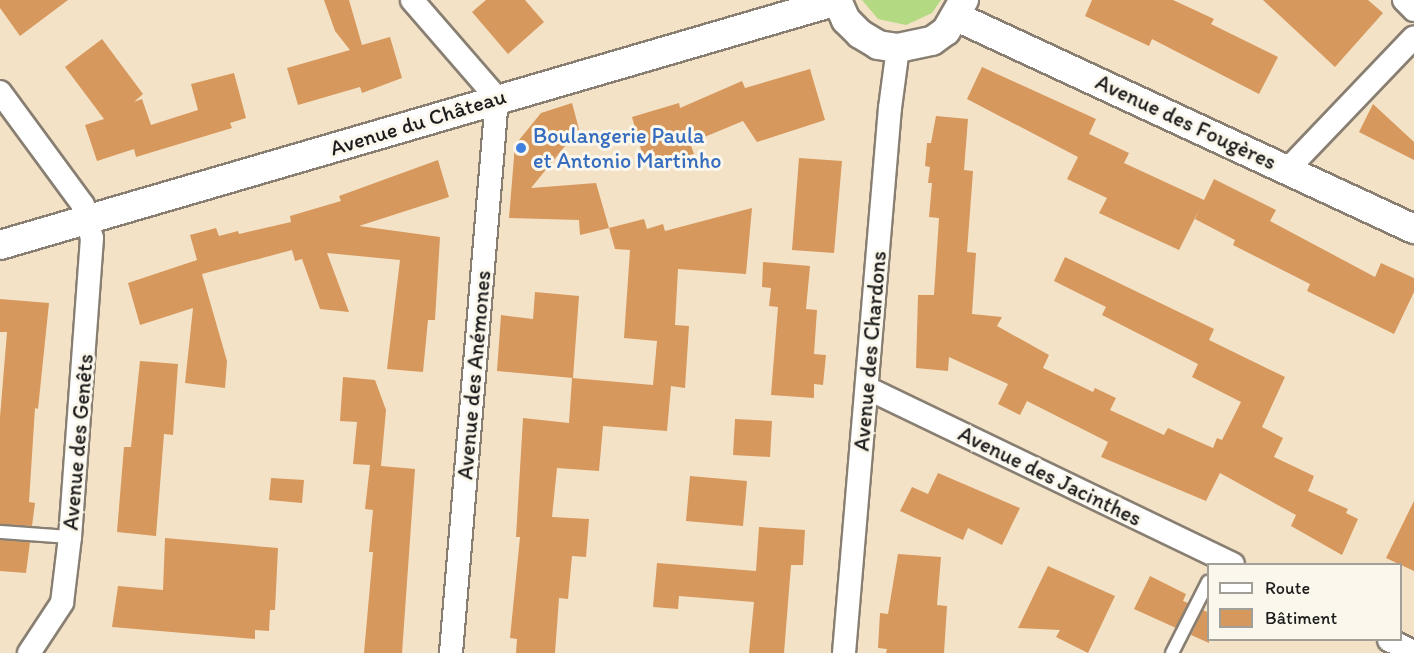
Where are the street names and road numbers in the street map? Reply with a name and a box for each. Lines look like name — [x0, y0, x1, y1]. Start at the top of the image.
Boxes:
street label: Avenue des Fougères — [1092, 69, 1280, 175]
street label: Avenue du Château — [327, 83, 509, 161]
street label: Avenue des Chardons — [848, 249, 892, 453]
street label: Avenue des Anémones — [452, 269, 496, 481]
street label: Avenue des Genêts — [57, 352, 99, 532]
street label: Avenue des Jacinthes — [954, 420, 1146, 532]

